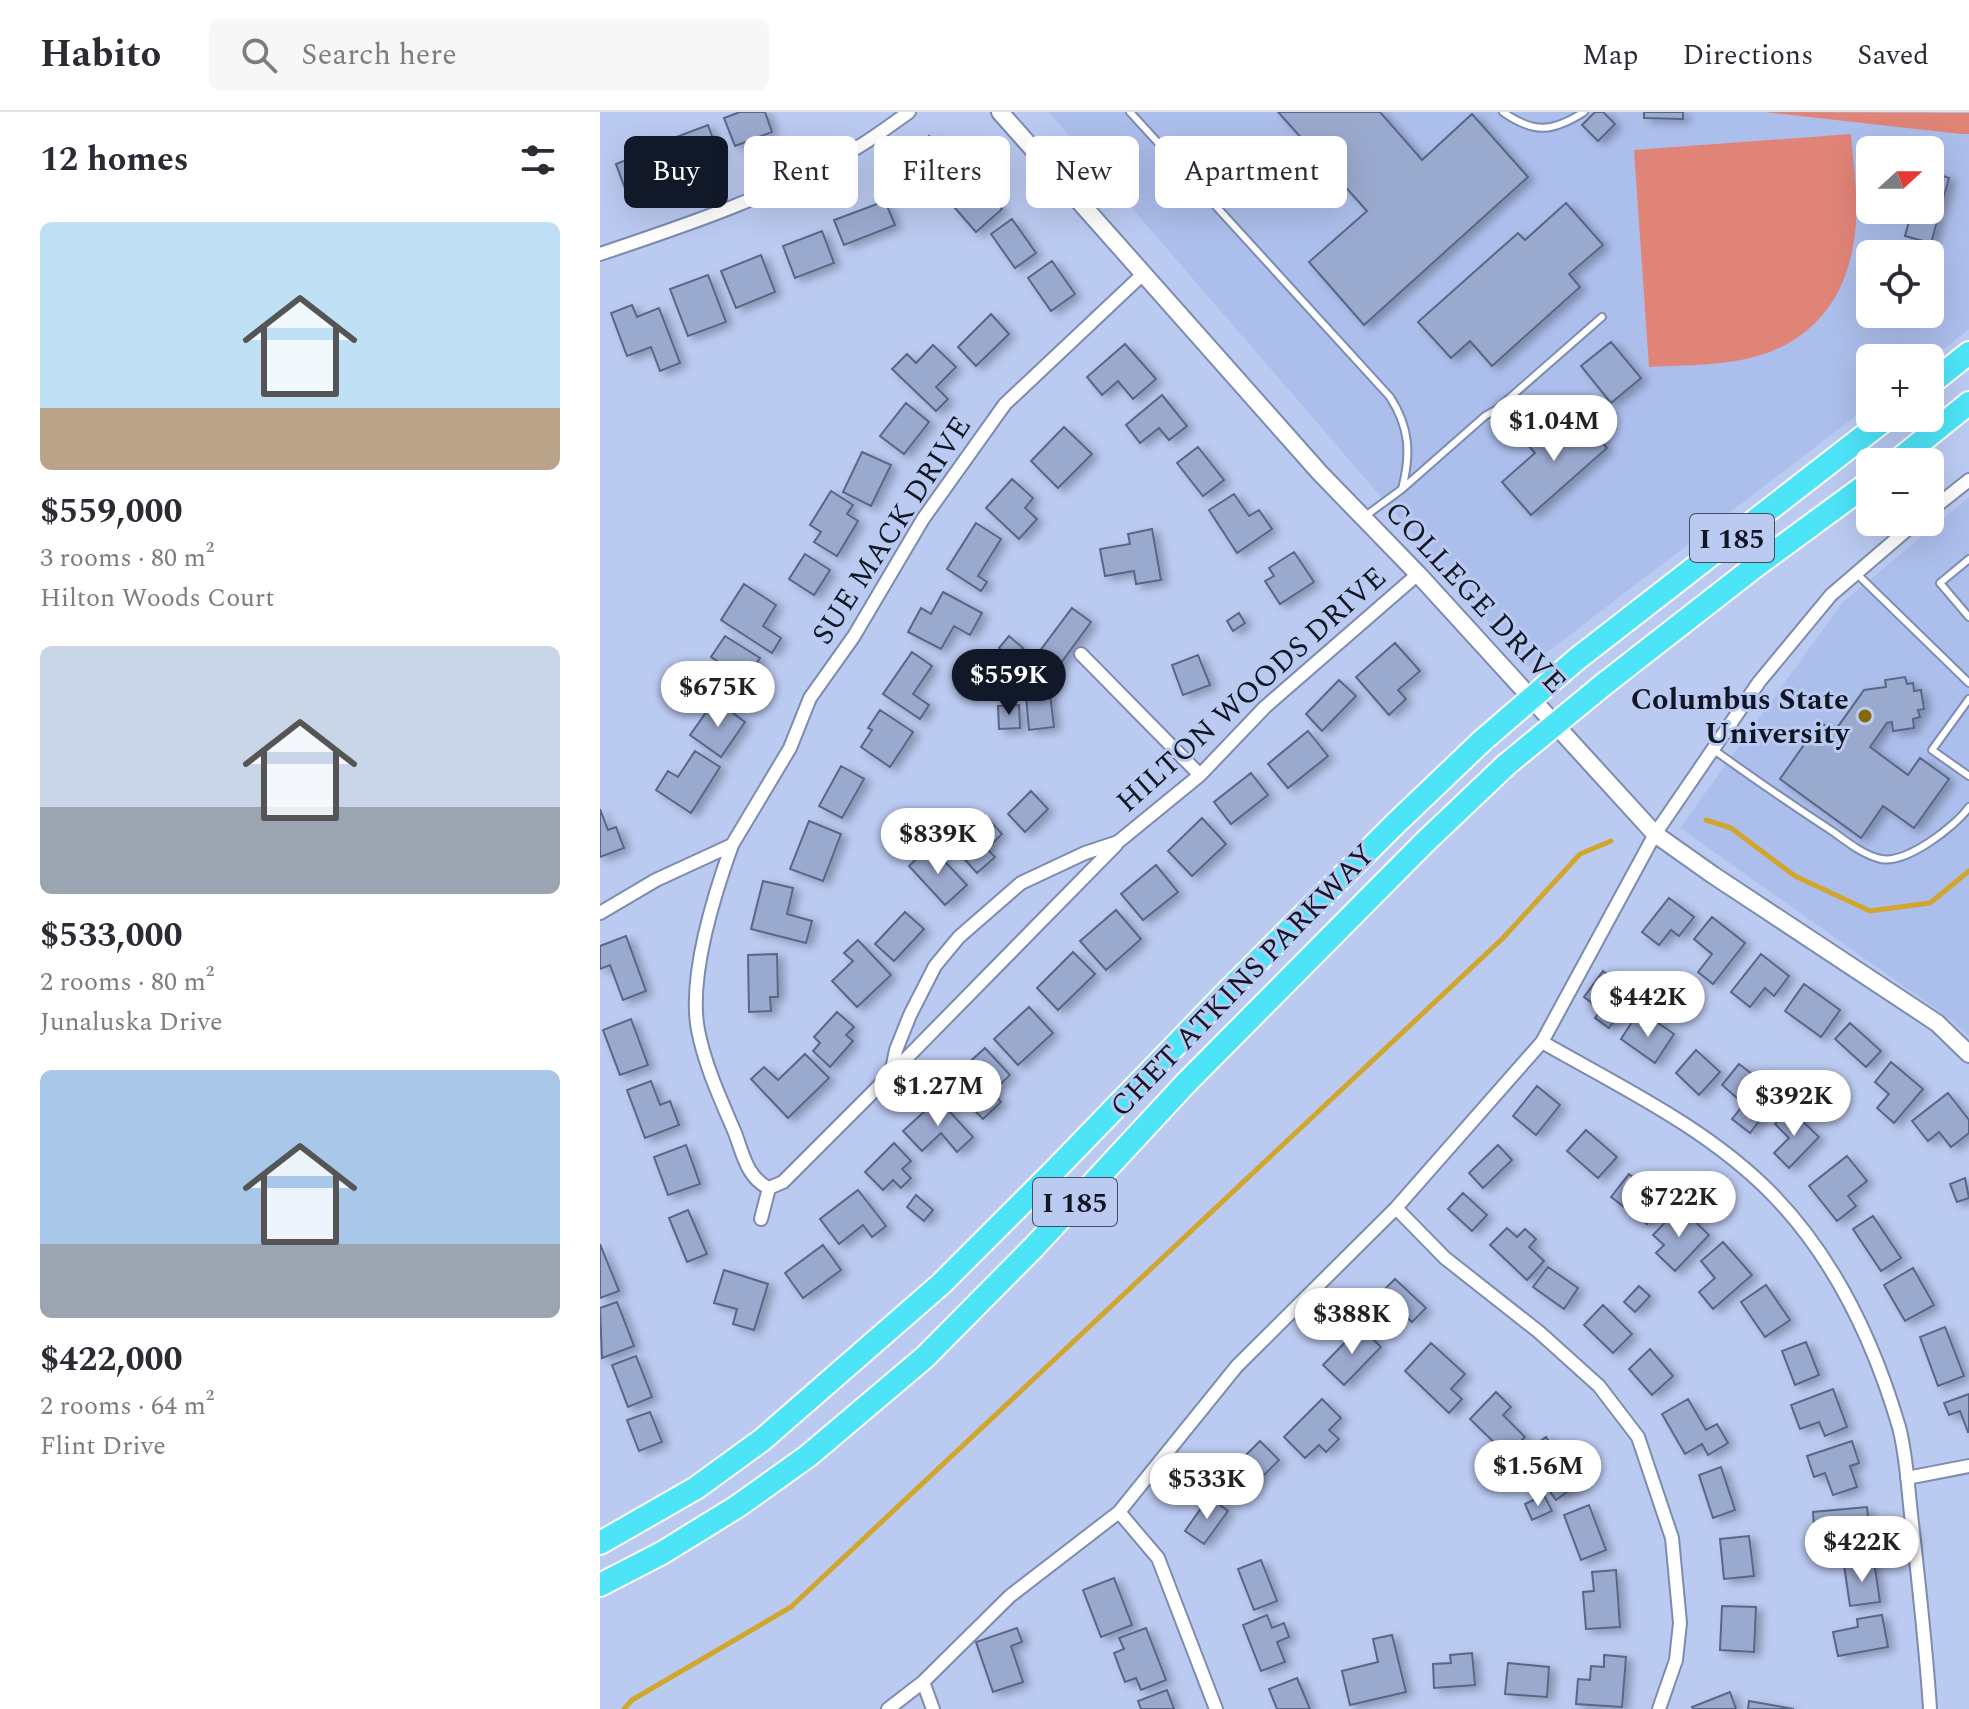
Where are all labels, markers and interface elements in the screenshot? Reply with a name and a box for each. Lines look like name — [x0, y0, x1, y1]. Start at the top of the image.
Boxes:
search box — [209, 19, 769, 91]
text: Habito — [40, 26, 161, 84]
text: Search here — [301, 32, 457, 78]
icon: search — [237, 33, 281, 77]
text: Map — [1582, 34, 1639, 77]
text: Directions — [1683, 34, 1813, 77]
text: Saved — [1857, 34, 1929, 77]
text: 12 homes — [40, 134, 189, 186]
chip: Buy — [624, 136, 728, 208]
chip: Rent — [744, 136, 858, 208]
chip: Filters — [874, 136, 1010, 208]
chip: New — [1026, 136, 1139, 208]
chip: Apartment — [1155, 136, 1347, 208]
north arrow — [1856, 136, 1944, 224]
map controls — [1856, 136, 1944, 536]
icon: filters — [516, 138, 560, 182]
button: locate — [1856, 240, 1944, 328]
icon: home — [228, 274, 372, 418]
button: + — [1856, 344, 1944, 432]
pin: $1.04M — [1489, 395, 1619, 463]
text: $1.04M — [1508, 401, 1600, 441]
street label: SUE MACK DRIVE — [800, 407, 983, 654]
button: − — [1856, 448, 1944, 536]
text: $559,000 — [40, 486, 183, 538]
street label: COLLEGE DRIVE — [1373, 491, 1577, 705]
road number: I 185 — [1690, 514, 1774, 562]
text: 3 rooms · 80 m² — [40, 538, 214, 578]
street label: HILTON WOODS DRIVE — [1106, 556, 1397, 824]
text: Hilton Woods Court — [40, 578, 274, 618]
pin: $559K — [953, 649, 1065, 717]
text: $559K — [970, 655, 1048, 695]
pin: $675K — [662, 661, 774, 729]
text: $675K — [679, 667, 757, 707]
place label: Columbus State University — [1631, 677, 1851, 757]
icon: home — [228, 698, 372, 842]
marker: Columbus State University — [1856, 707, 1874, 725]
pin: $839K — [882, 808, 994, 876]
text: $839K — [899, 814, 977, 854]
street label: CHET ATKINS PARKWAY — [1099, 833, 1386, 1128]
text: $533,000 — [40, 910, 183, 962]
text: 2 rooms · 80 m² — [40, 962, 214, 1002]
pin: $442K — [1592, 971, 1704, 1039]
text: $442K — [1609, 977, 1687, 1017]
text: Junaluska Drive — [40, 1002, 223, 1042]
pin: $1.27M — [873, 1060, 1003, 1128]
text: $1.27M — [892, 1066, 984, 1106]
pin: $392K — [1738, 1070, 1850, 1138]
text: $392K — [1755, 1076, 1833, 1116]
icon: home — [228, 1122, 372, 1266]
pin: $722K — [1623, 1171, 1735, 1239]
text: $722K — [1640, 1177, 1718, 1217]
road number: I 185 — [1033, 1178, 1117, 1226]
pin: $388K — [1296, 1288, 1408, 1356]
text: $388K — [1313, 1294, 1391, 1334]
text: $422,000 — [40, 1334, 183, 1386]
text: 2 rooms · 64 m² — [40, 1386, 214, 1426]
text: Flint Drive — [40, 1426, 166, 1466]
pin: $1.56M — [1473, 1440, 1603, 1508]
text: $1.56M — [1492, 1446, 1584, 1486]
pin: $533K — [1151, 1453, 1263, 1521]
text: $533K — [1168, 1459, 1246, 1499]
pin: $422K — [1806, 1516, 1918, 1584]
text: $422K — [1823, 1522, 1901, 1562]

